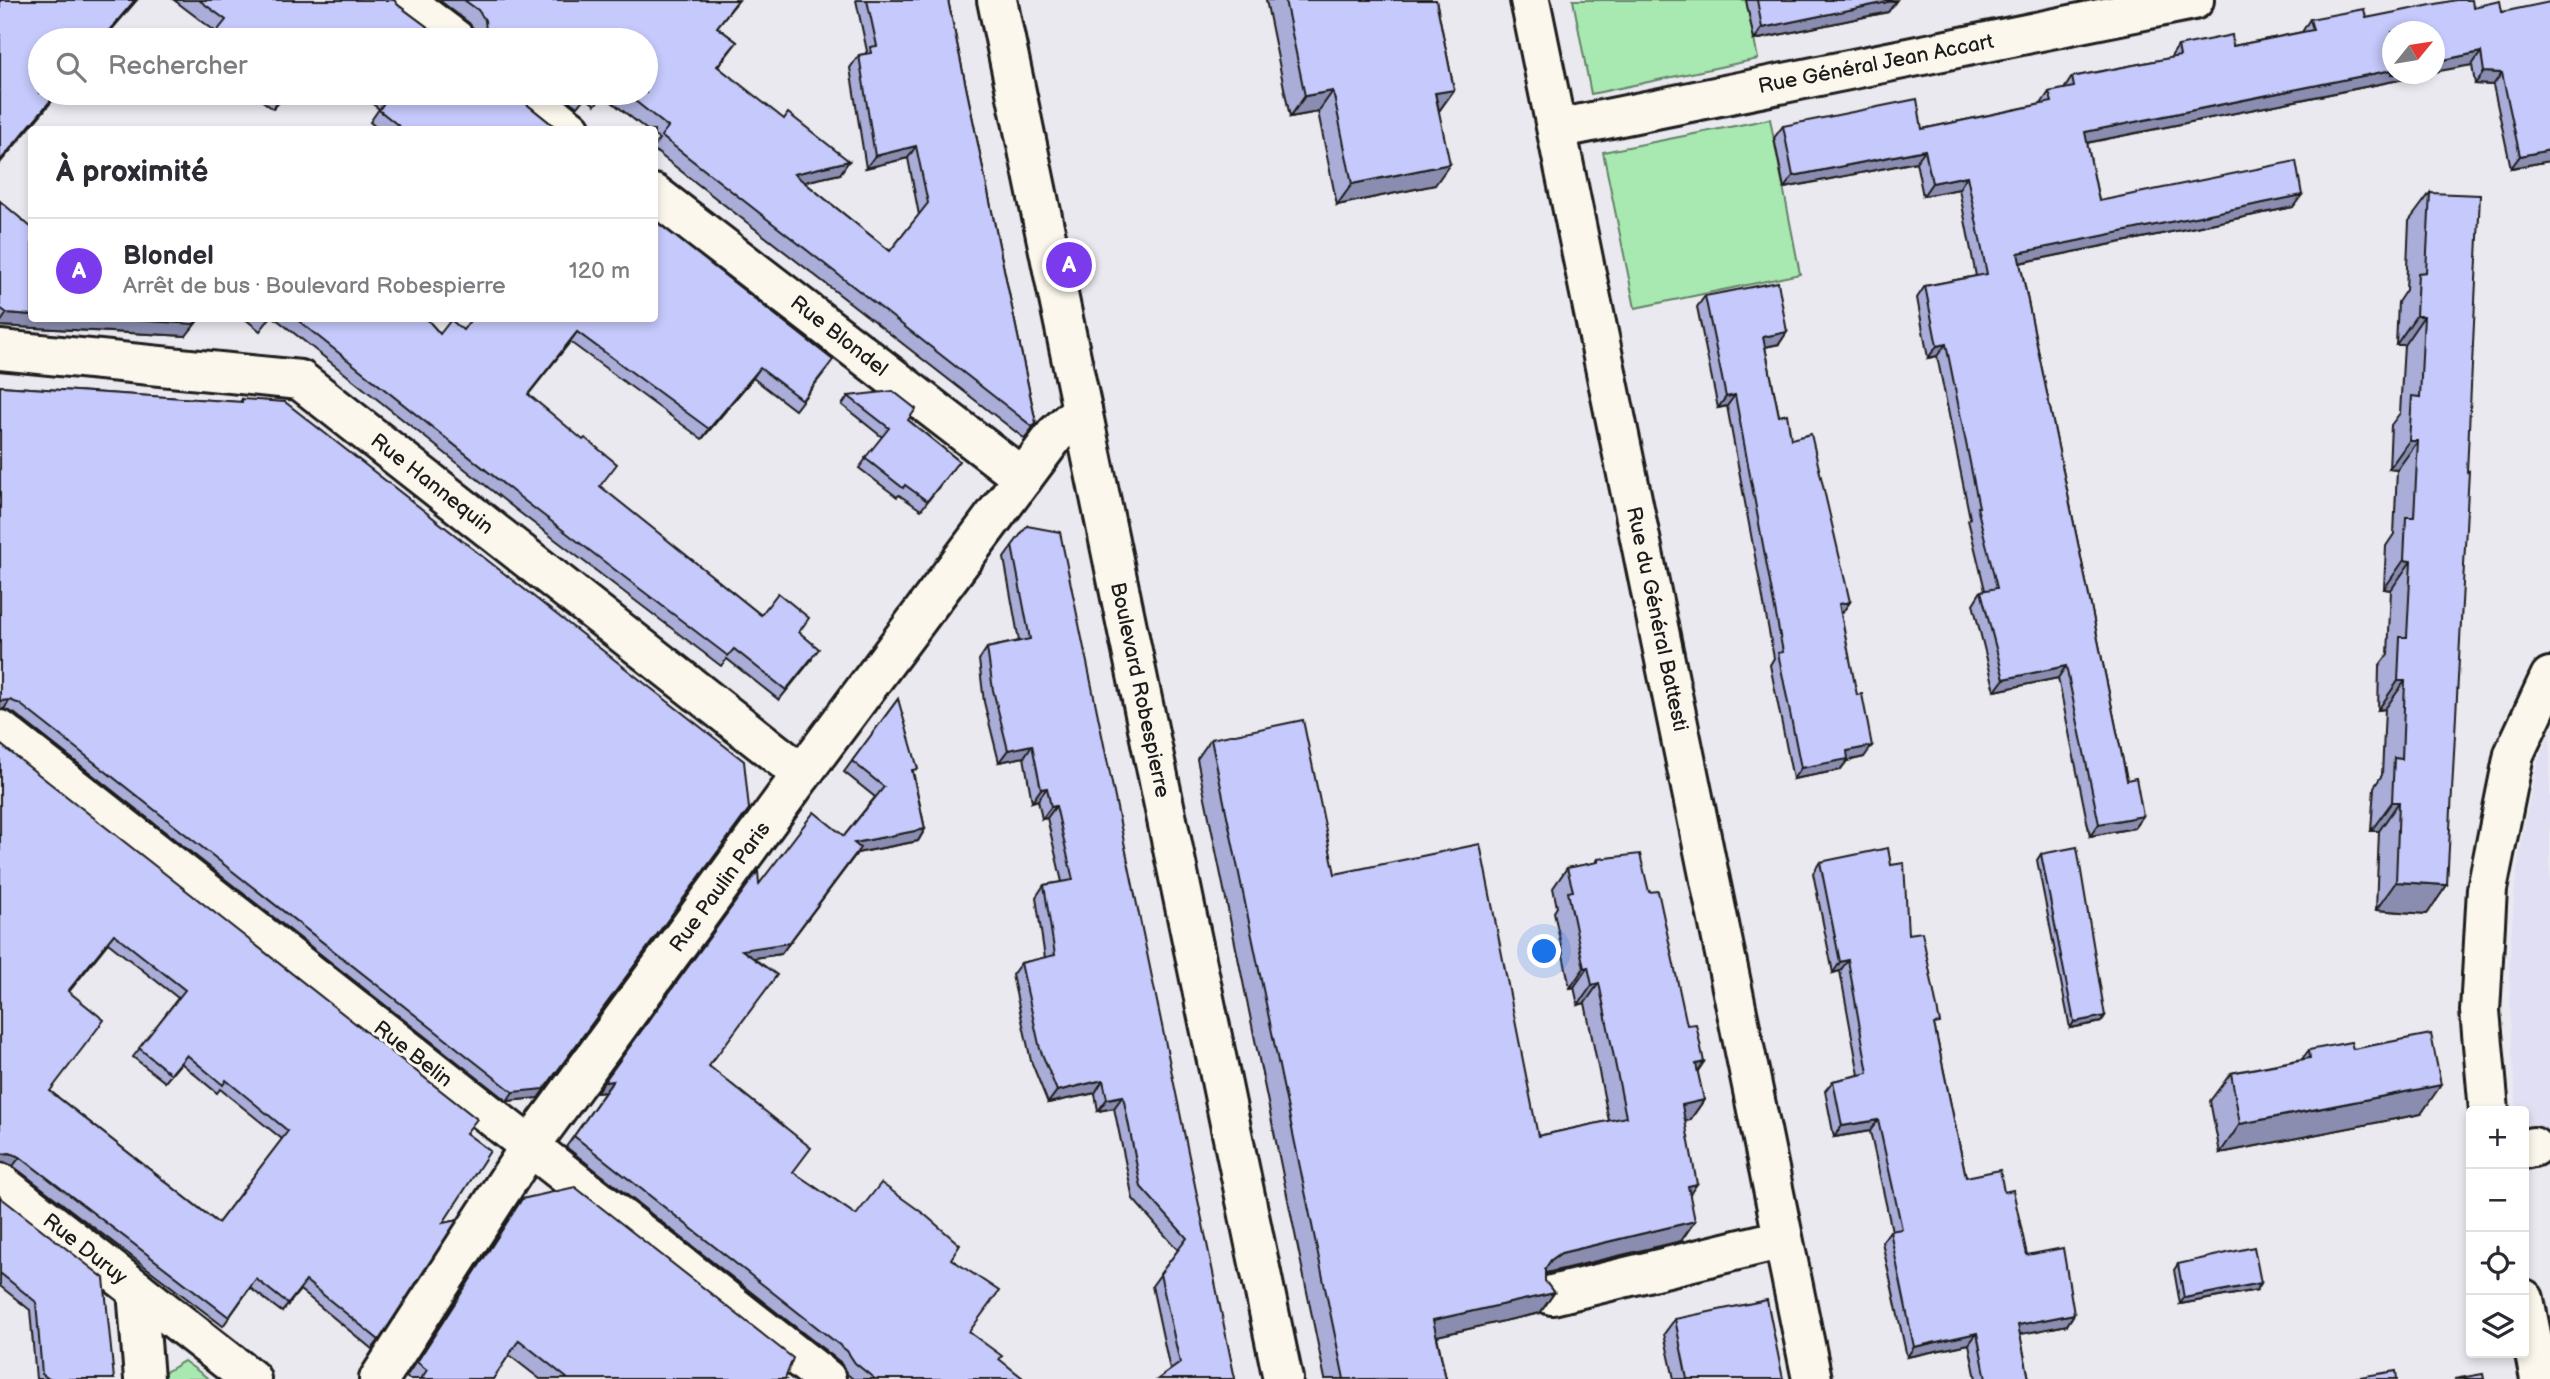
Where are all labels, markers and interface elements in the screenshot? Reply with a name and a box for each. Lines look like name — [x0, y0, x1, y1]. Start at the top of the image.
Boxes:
north arrow — [2382, 21, 2445, 84]
search box — [28, 28, 658, 105]
street label: Rue Général Jean Accart — [1756, 29, 1996, 99]
icon: search — [52, 48, 90, 86]
text: Rechercher — [108, 51, 247, 82]
text: À proximité — [56, 154, 208, 190]
pin: A — [1046, 239, 1092, 291]
text: Blondel — [123, 241, 214, 272]
text: A — [72, 257, 86, 285]
text: 120 m — [569, 257, 630, 285]
text: Arrêt de bus · Boulevard Robespierre — [123, 272, 506, 300]
street label: Rue Blondel — [785, 290, 893, 382]
street label: Rue Hannequin — [366, 428, 498, 540]
street label: Rue du Général Battesti — [1621, 504, 1693, 734]
street label: Boulevard Robespierre — [1105, 580, 1175, 800]
street label: Rue Paulin Paris — [664, 817, 776, 957]
your location — [1527, 934, 1561, 968]
street label: Rue Belin — [369, 1016, 457, 1092]
map controls — [2466, 1106, 2529, 1358]
button: + — [2466, 1106, 2529, 1169]
button: − — [2466, 1169, 2529, 1232]
street label: Rue Duruy — [38, 1208, 133, 1290]
button: locate — [2466, 1232, 2529, 1295]
button: layers — [2466, 1295, 2529, 1358]

